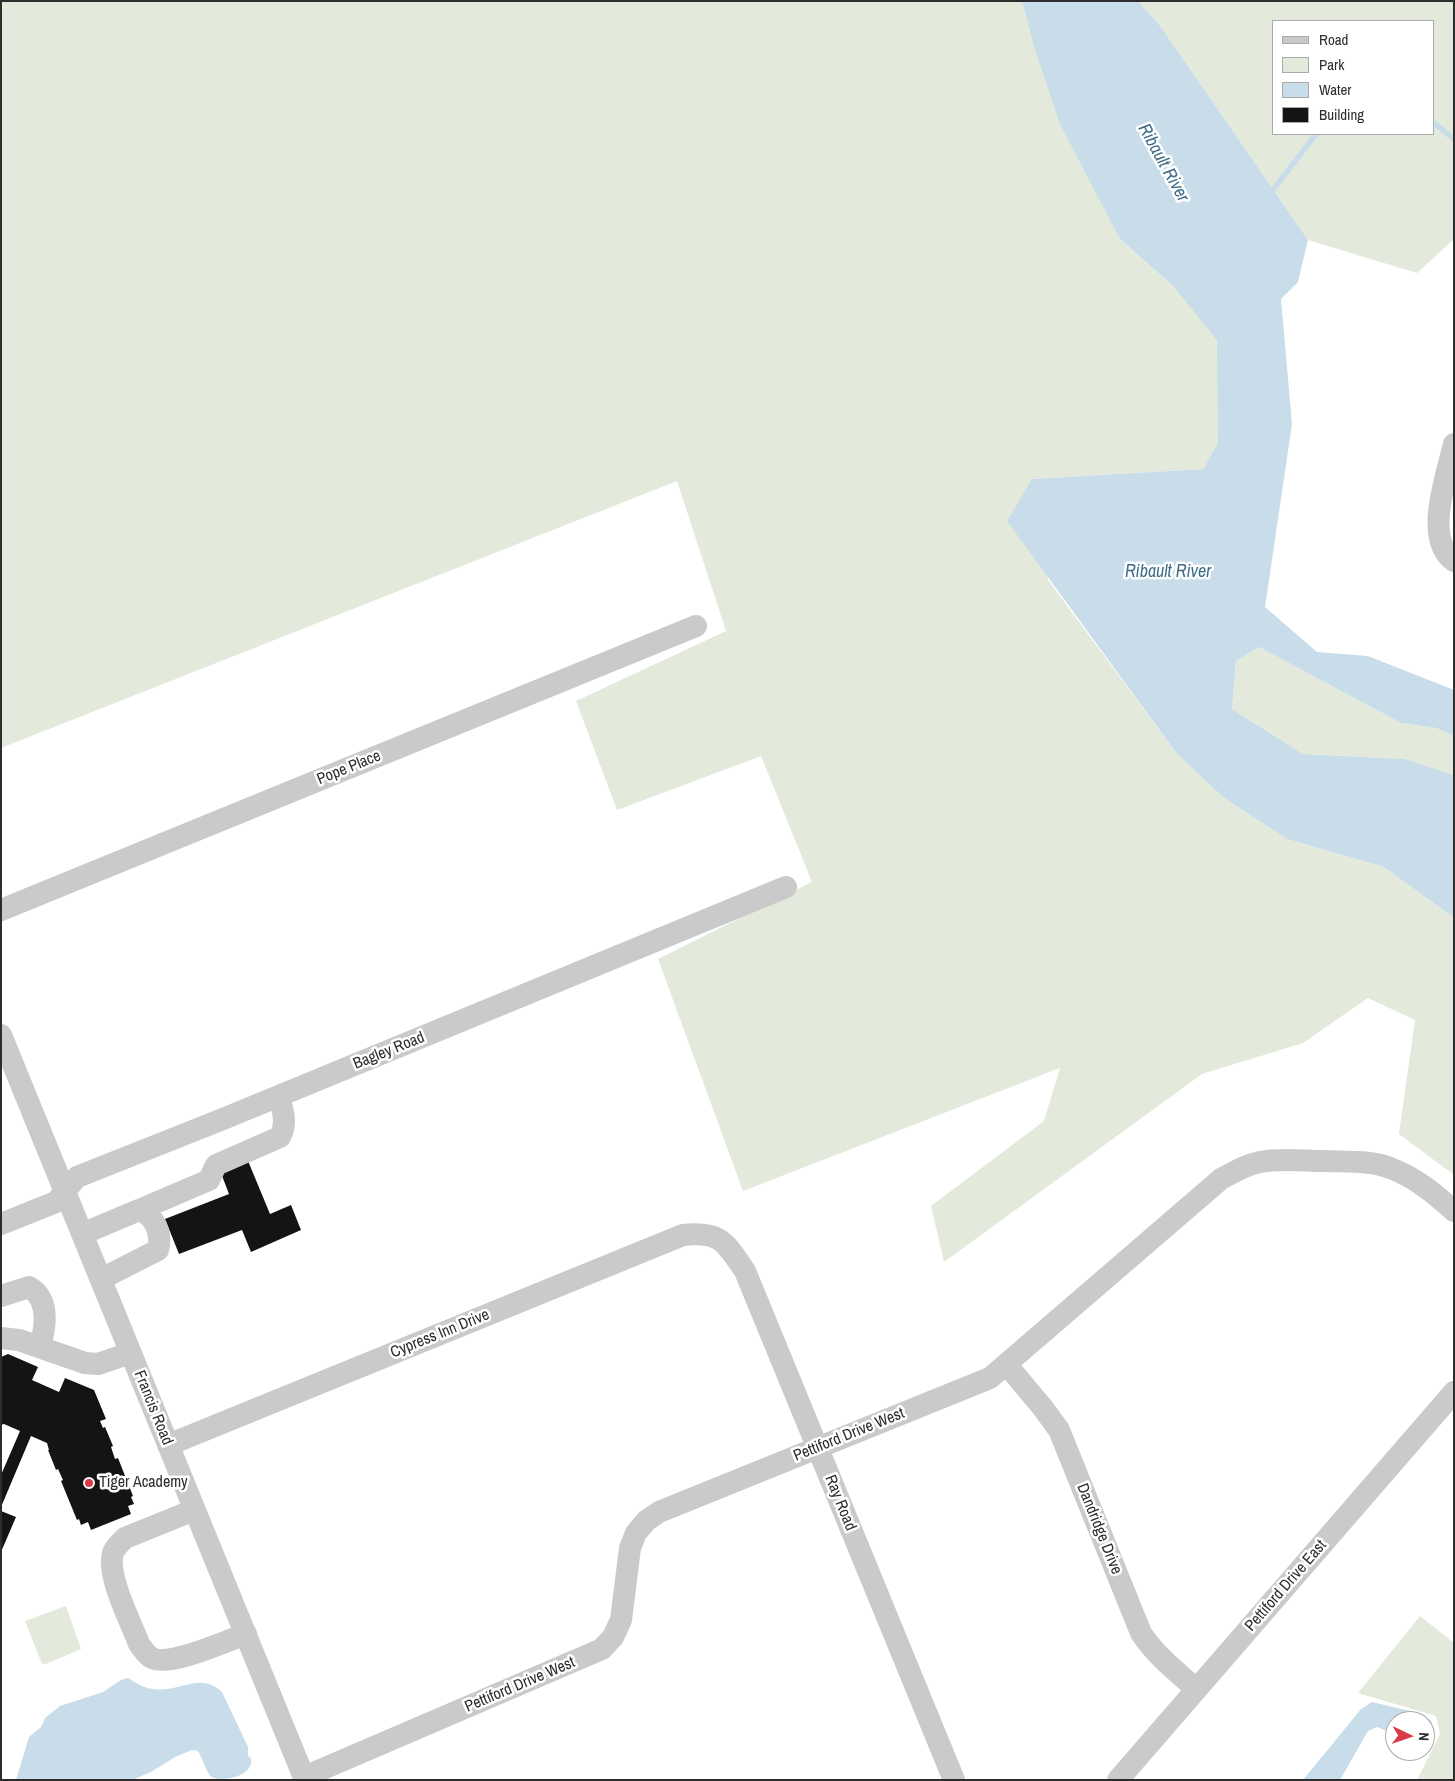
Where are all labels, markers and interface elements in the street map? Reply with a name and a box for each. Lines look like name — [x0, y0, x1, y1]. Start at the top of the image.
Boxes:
legend — [1272, 20, 1435, 135]
text: Road — [1319, 29, 1348, 50]
text: Park — [1319, 54, 1344, 75]
text: Water — [1319, 79, 1351, 100]
text: Building — [1319, 104, 1364, 125]
water label: Ribault River — [1133, 120, 1193, 206]
water label: Ribault River — [1125, 561, 1211, 583]
street label: Pope Place — [314, 747, 384, 789]
street label: Bagley Road — [351, 1028, 427, 1074]
street label: Cypress Inn Drive — [388, 1305, 492, 1363]
street label: Francis Road — [129, 1368, 177, 1448]
street label: Pettiford Drive West — [791, 1404, 907, 1466]
street label: Ray Road — [820, 1472, 860, 1534]
place label: Tiger Academy — [99, 1473, 188, 1493]
marker: Tiger Academy — [83, 1477, 95, 1489]
street label: Dandridge Drive — [1072, 1481, 1126, 1577]
street label: Pettiford Drive East — [1241, 1536, 1331, 1636]
street label: Pettiford Drive West — [462, 1653, 578, 1717]
north arrow — [1385, 1711, 1435, 1761]
text: N — [1415, 1732, 1433, 1741]

